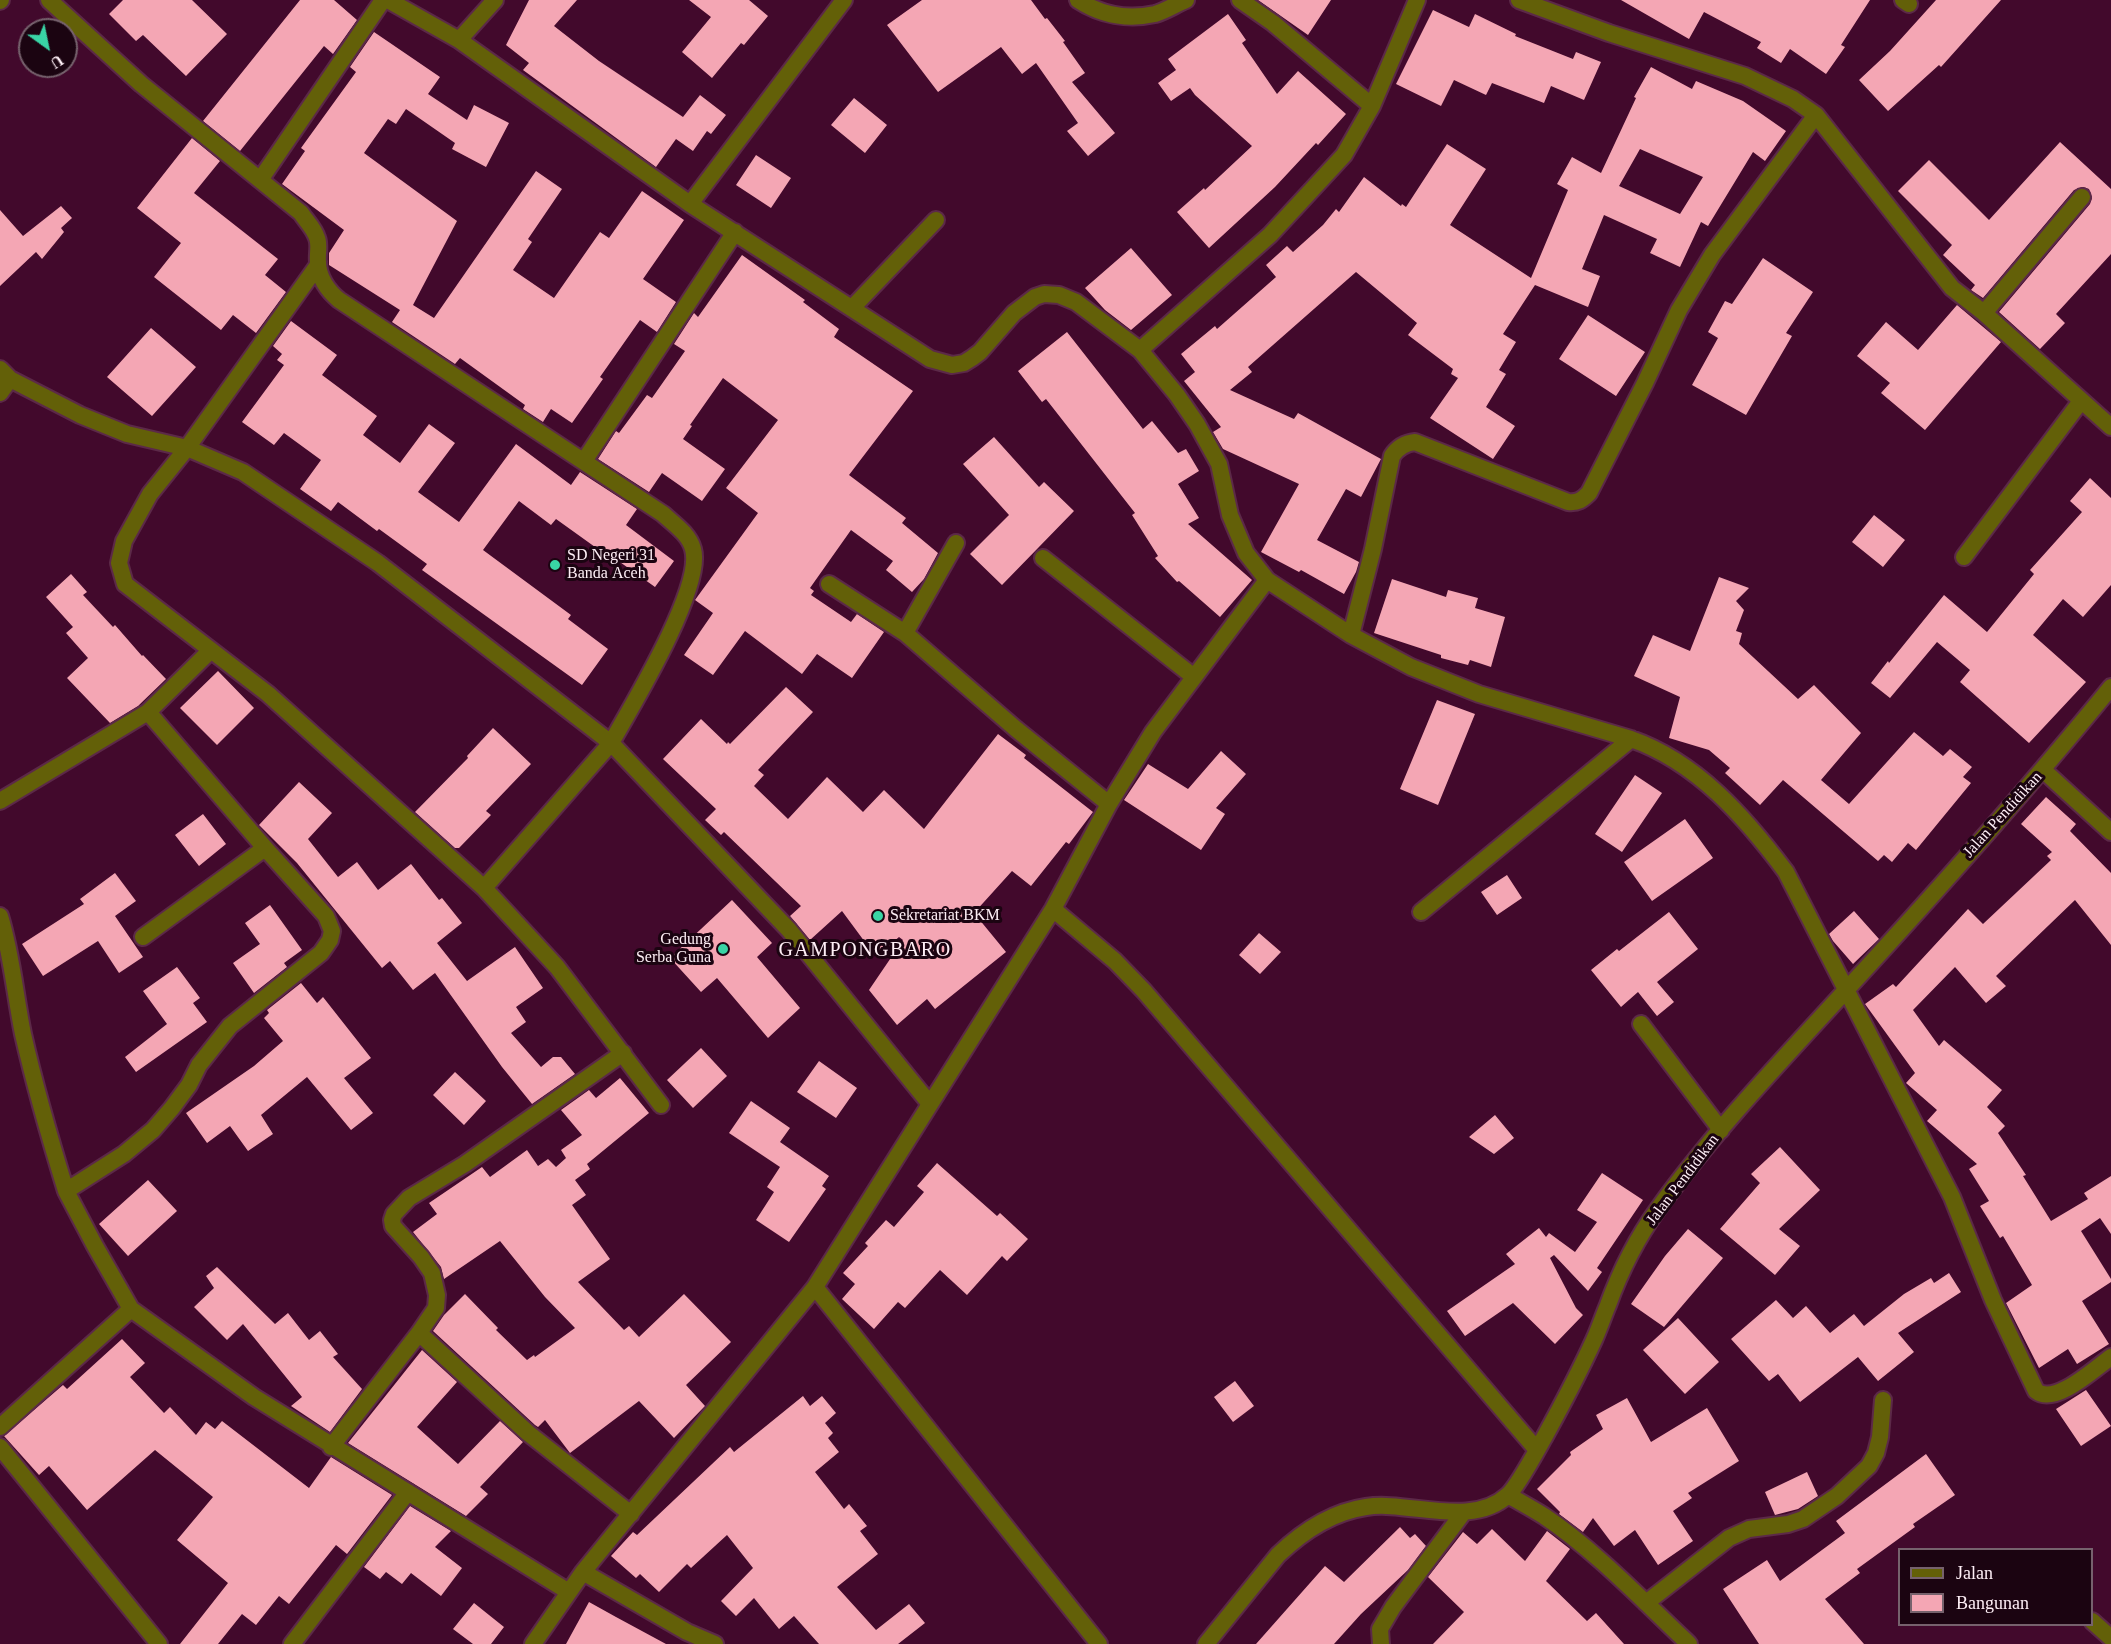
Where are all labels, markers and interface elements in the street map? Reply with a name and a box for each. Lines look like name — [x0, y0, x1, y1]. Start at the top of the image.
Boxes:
north arrow — [18, 18, 78, 78]
text: U — [48, 52, 66, 72]
place label: SD Negeri 31 Banda Aceh — [567, 546, 655, 584]
marker: SD Negeri 31 Banda Aceh — [548, 558, 562, 572]
street label: Jalan Pendidikan — [1959, 768, 2047, 862]
place label: Sekretariat BKM — [890, 906, 1000, 926]
marker: Sekretariat BKM — [871, 909, 885, 923]
place label: Gedung Serba Guna — [636, 930, 711, 968]
district label: GAMPONGBARO — [778, 939, 952, 963]
marker: Gedung Serba Guna — [716, 942, 730, 956]
street label: Jalan Pendidikan — [1643, 1131, 1723, 1229]
legend — [1898, 1548, 2093, 1626]
text: Jalan — [1956, 1563, 1993, 1583]
text: Bangunan — [1956, 1593, 2029, 1613]

